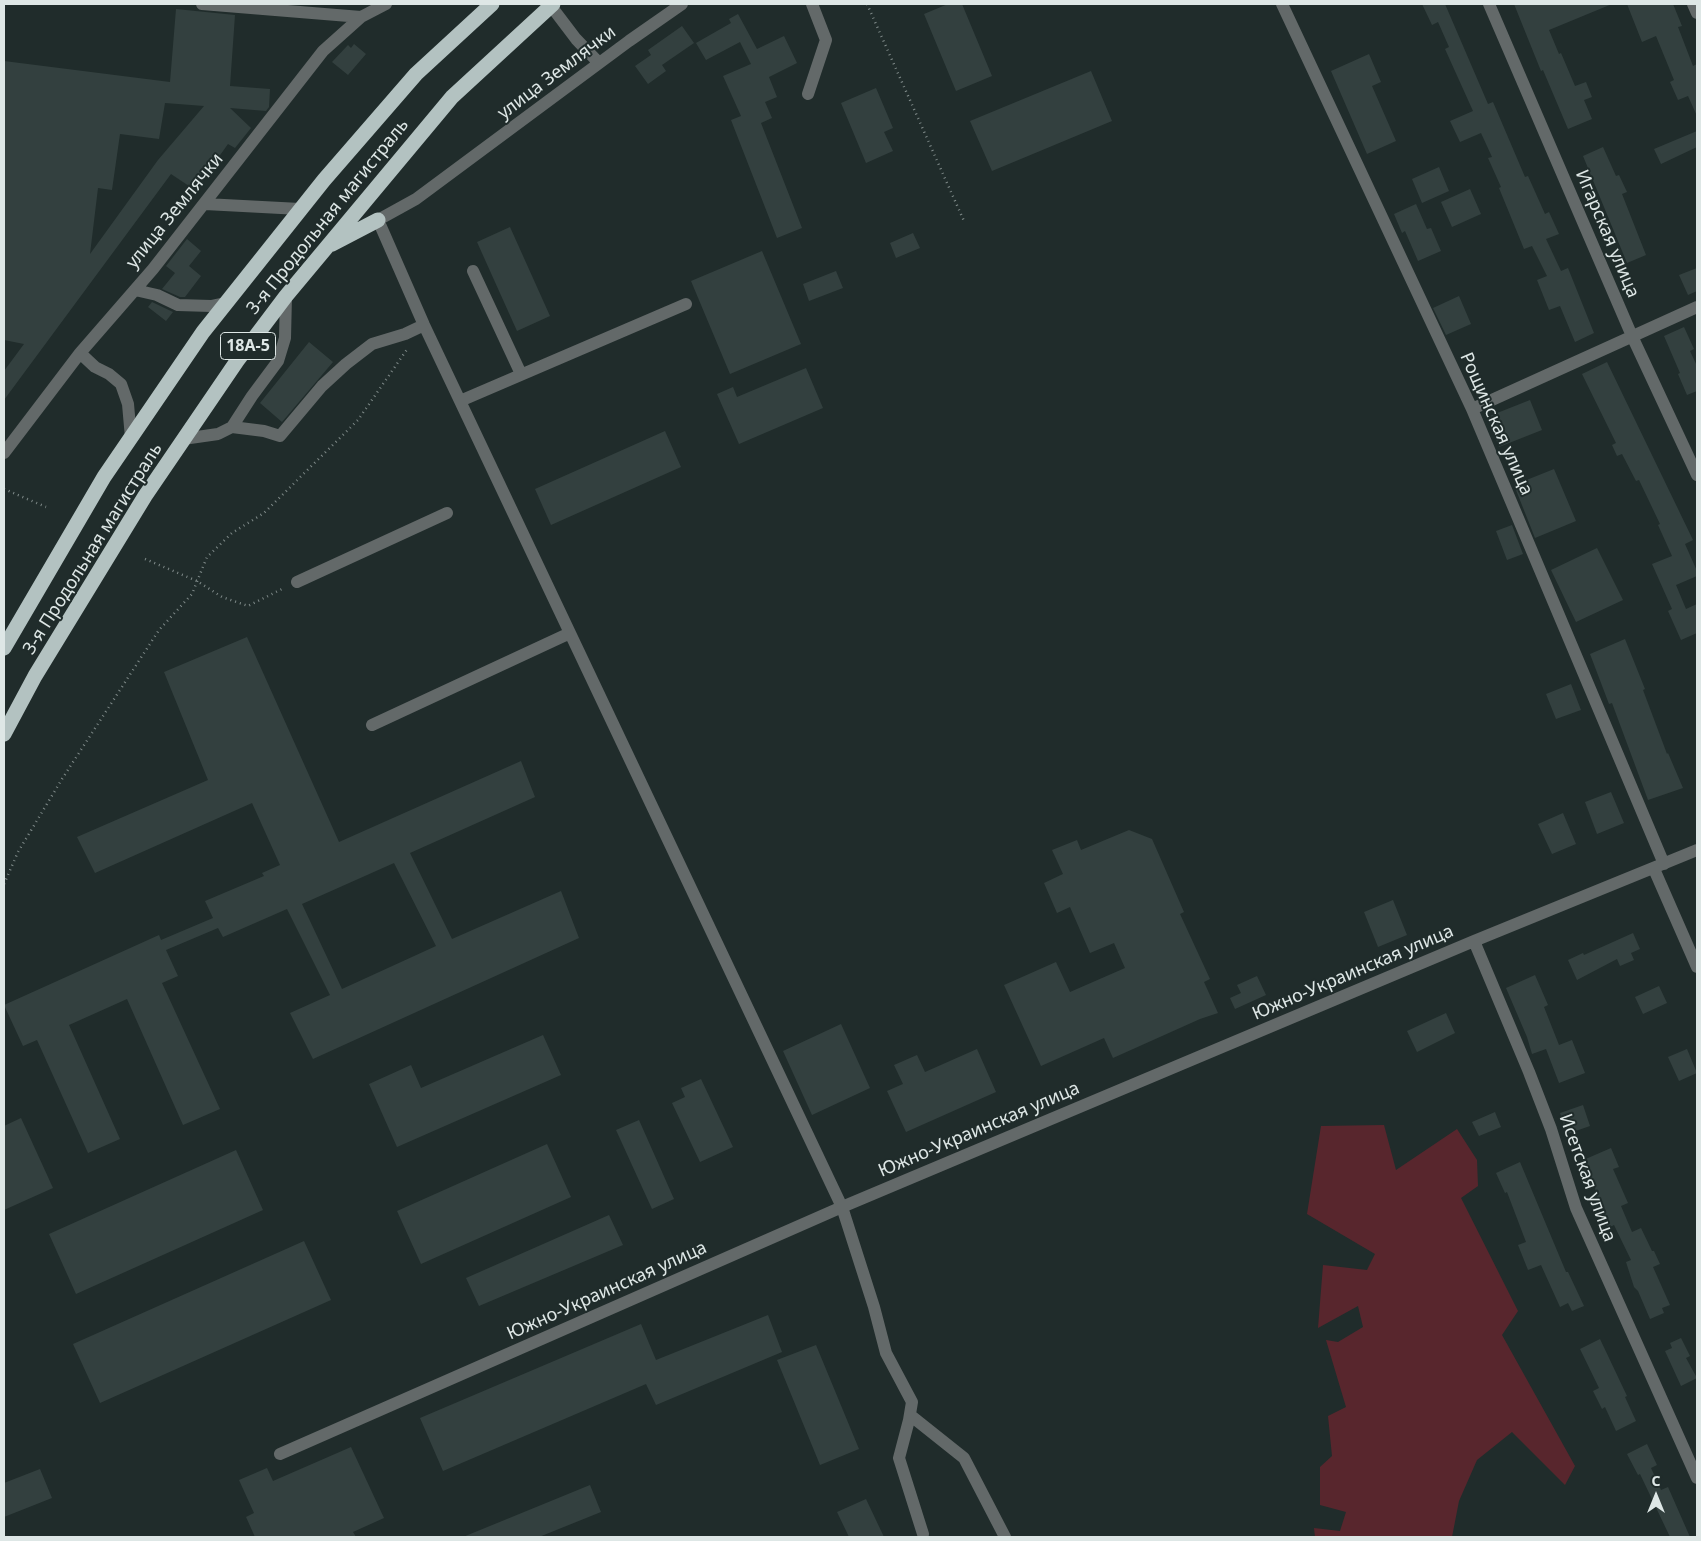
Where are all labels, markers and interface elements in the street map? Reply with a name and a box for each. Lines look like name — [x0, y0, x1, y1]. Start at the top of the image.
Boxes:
street label: улица Землячки — [494, 22, 620, 124]
street label: 3-я Продольная магистраль — [242, 115, 414, 319]
street label: улица Землячки — [122, 149, 228, 273]
street label: Игарская улица — [1570, 167, 1644, 301]
road number: 18А-5 — [220, 332, 276, 360]
street label: Рощинская улица — [1455, 349, 1537, 499]
street label: 3-я Продольная магистраль — [19, 439, 167, 659]
street label: Южно-Украинская улица — [1249, 921, 1457, 1025]
street label: Южно-Украинская улица — [875, 1078, 1083, 1182]
street label: Исетская улица — [1554, 1111, 1620, 1245]
street label: Южно-Украинская улица — [504, 1237, 710, 1345]
north arrow — [1631, 1471, 1681, 1521]
text: С — [1651, 1471, 1661, 1490]

